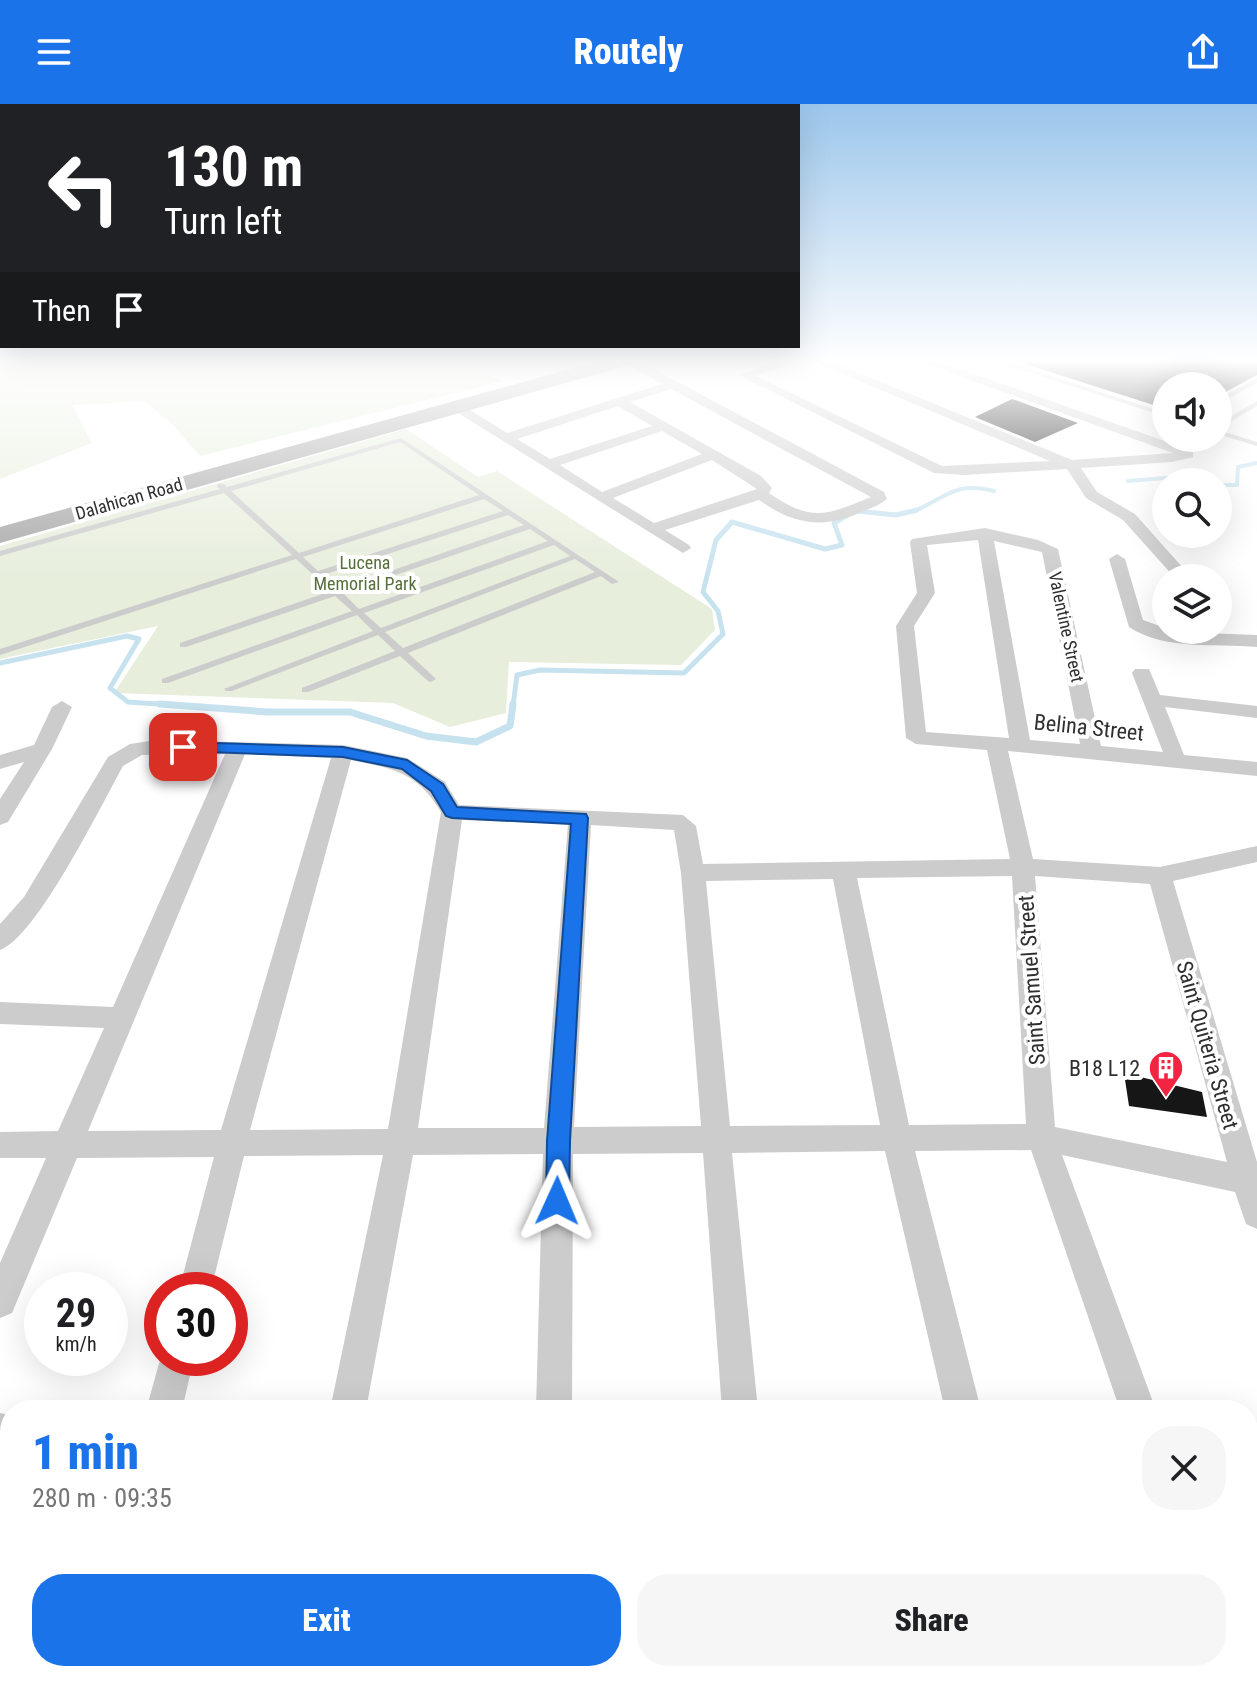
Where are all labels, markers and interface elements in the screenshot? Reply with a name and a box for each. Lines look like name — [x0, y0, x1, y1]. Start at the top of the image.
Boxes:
icon: menu — [32, 30, 76, 74]
icon: share — [1181, 30, 1225, 74]
text: Routely — [574, 31, 683, 73]
text: 130 m — [164, 134, 303, 200]
icon: left — [32, 136, 136, 240]
text: Turn left — [164, 201, 282, 243]
icon: arrive — [107, 288, 151, 332]
text: Then — [32, 293, 91, 328]
map controls — [1152, 372, 1232, 644]
button: sound — [1152, 372, 1232, 452]
button: search — [1152, 468, 1232, 548]
street label: Dalahican Road — [73, 473, 185, 524]
park label: Lucena Memorial Park — [313, 552, 417, 594]
button: layers — [1152, 564, 1232, 644]
street label: Valentine Street — [1045, 570, 1088, 684]
street label: Belina Street — [1033, 709, 1145, 746]
pin — [149, 713, 217, 781]
icon: arrive — [161, 725, 205, 769]
street label: Saint Samuel Street — [1013, 894, 1050, 1066]
street label: Saint Quiteria Street — [1172, 958, 1243, 1132]
building icon: B18 L12 — [1147, 1049, 1185, 1099]
place label: B18 L12 — [1069, 1056, 1140, 1081]
position arrow — [515, 1159, 599, 1243]
speed limit sign: 30 — [144, 1272, 248, 1376]
text: 29 — [56, 1290, 96, 1337]
text: km/h — [55, 1332, 97, 1356]
text: 1 min — [32, 1424, 139, 1481]
button: close — [1142, 1426, 1226, 1510]
text: 280 m · 09:35 — [32, 1483, 172, 1513]
button: Exit — [32, 1574, 621, 1666]
button: Share — [637, 1574, 1226, 1666]

